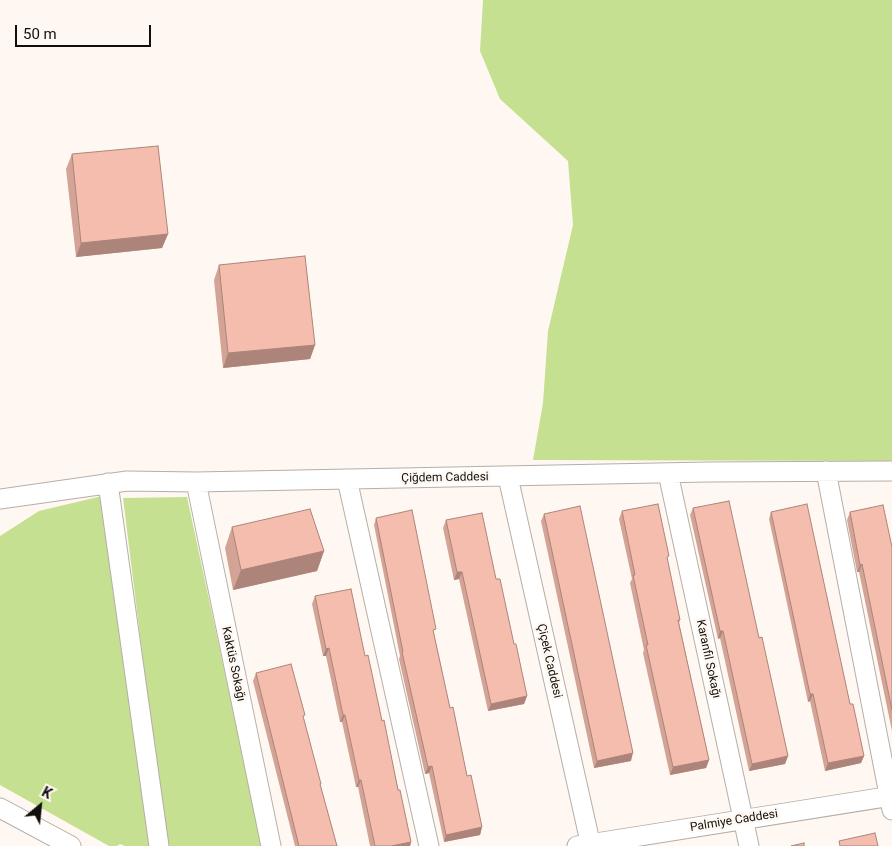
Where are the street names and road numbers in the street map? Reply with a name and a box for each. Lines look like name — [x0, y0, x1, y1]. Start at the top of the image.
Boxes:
street label: Çiğdem Caddesi — [401, 470, 489, 486]
street label: Karanfil Sokağı — [693, 618, 723, 700]
street label: Çiçek Caddesi — [533, 622, 565, 700]
street label: Kaktüs Sokağı — [218, 625, 248, 703]
street label: Palmiye Caddesi — [689, 807, 779, 835]

